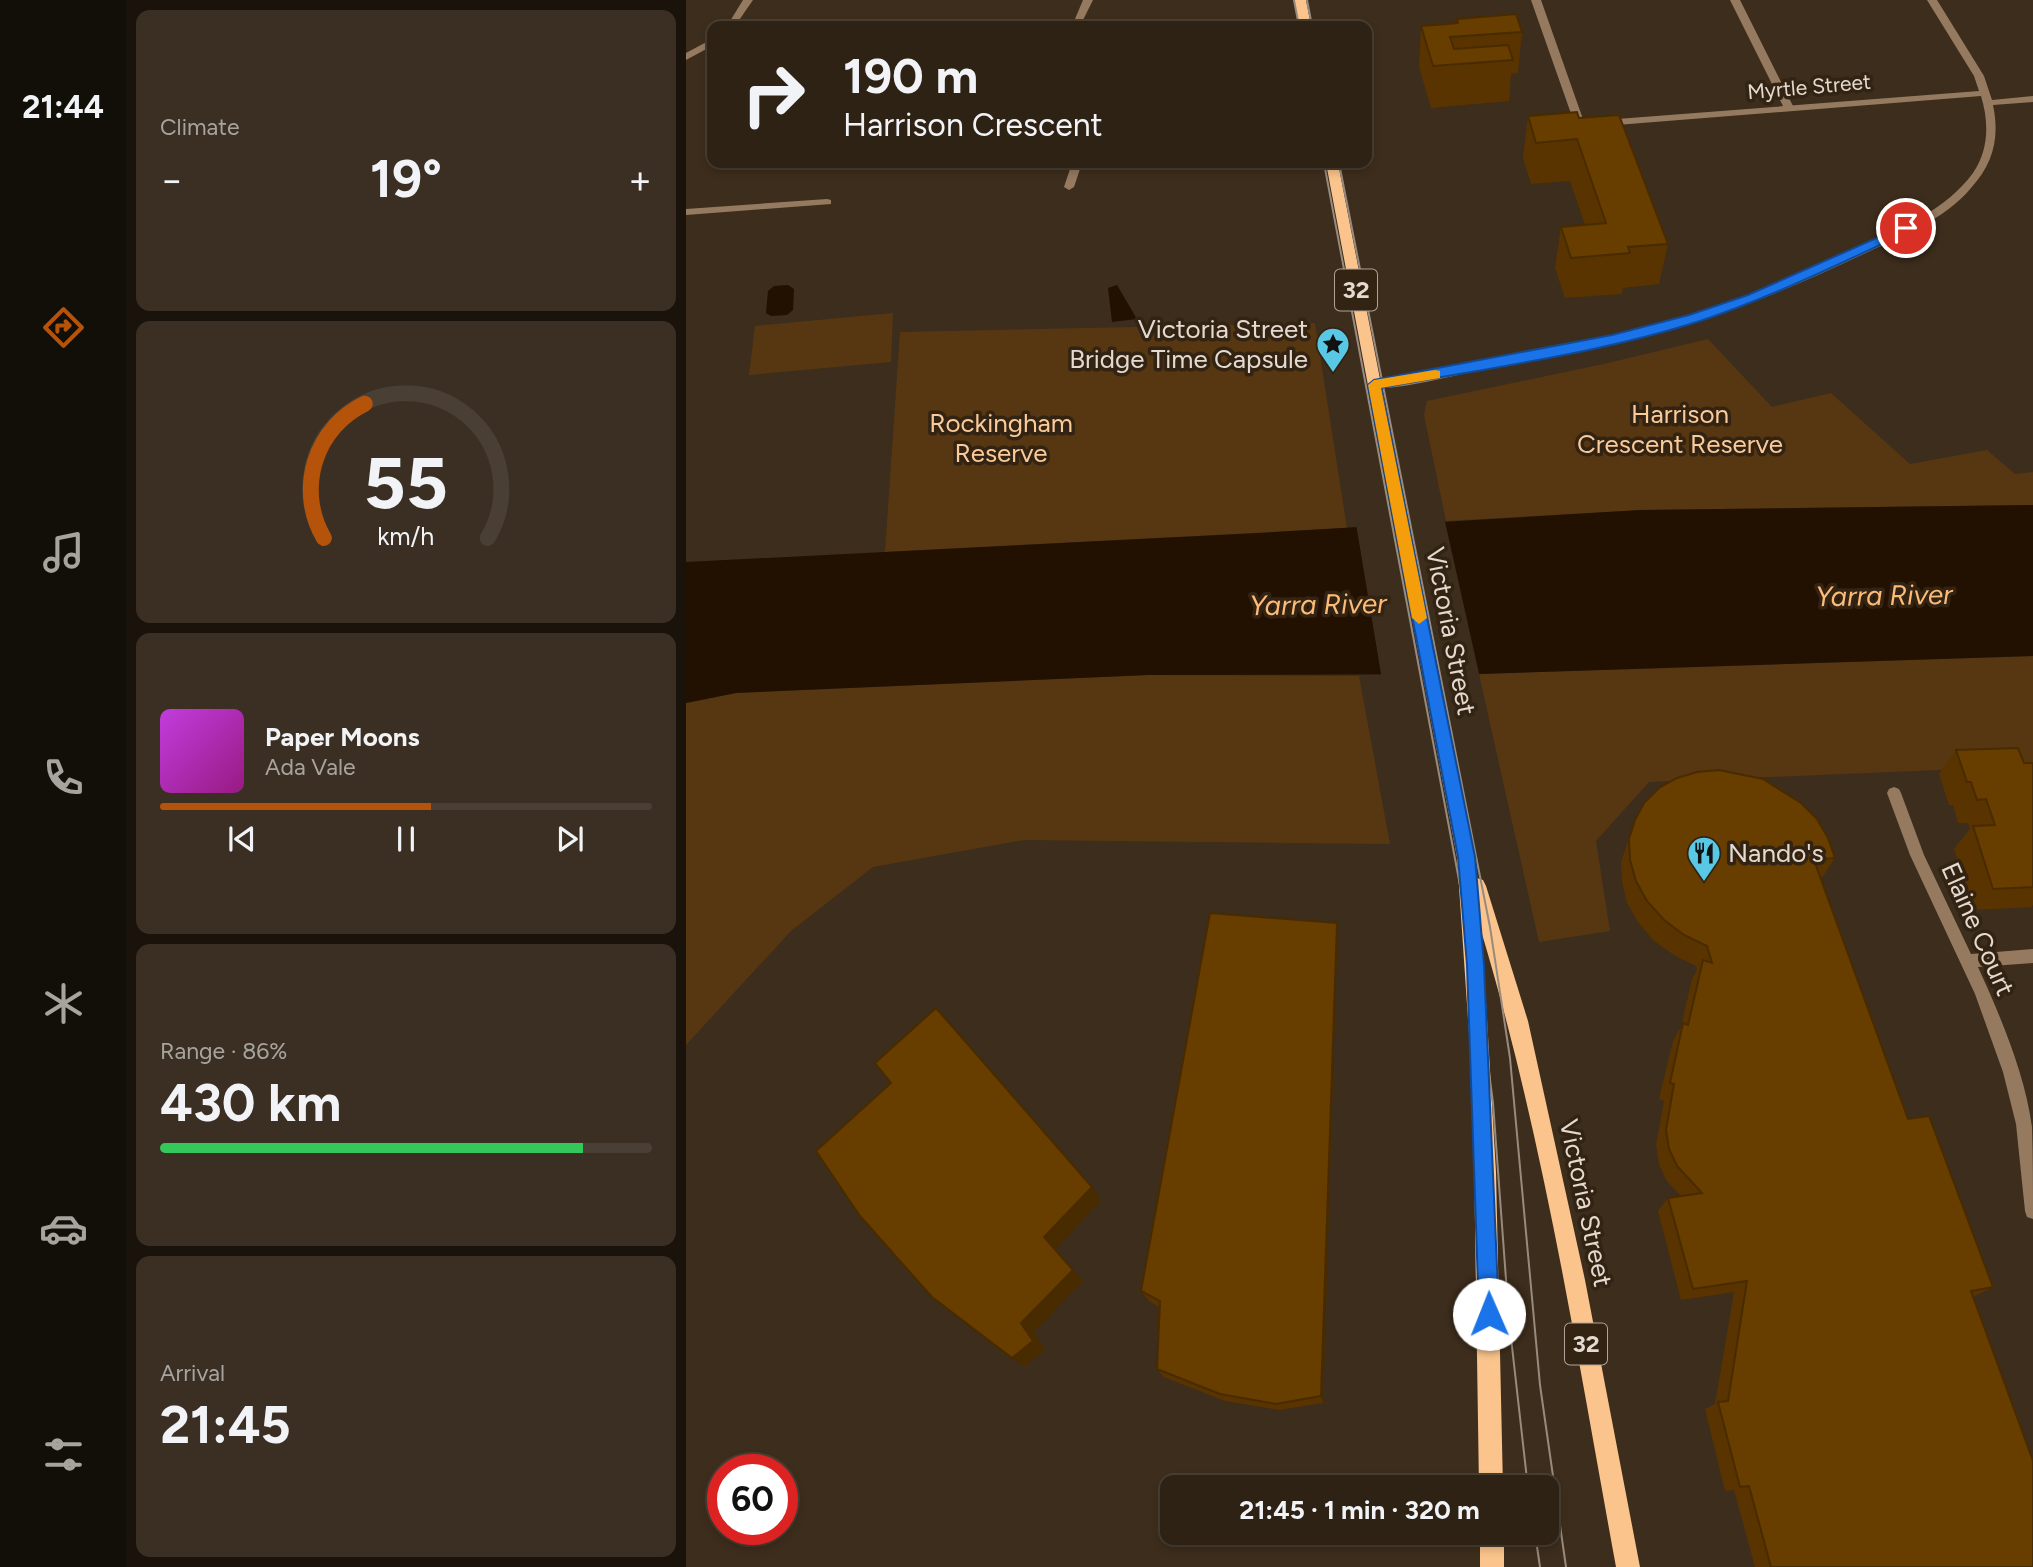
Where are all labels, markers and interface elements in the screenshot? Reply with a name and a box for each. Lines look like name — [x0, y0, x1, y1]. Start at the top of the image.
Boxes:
text: 190 m — [843, 46, 978, 105]
icon: right — [728, 49, 819, 140]
street label: Myrtle Street — [1746, 69, 1872, 104]
text: 21:44 — [22, 88, 104, 126]
text: Harrison Crescent — [843, 106, 1103, 144]
text: Climate — [160, 113, 239, 141]
text: 19° — [370, 148, 442, 210]
text: − — [160, 157, 184, 203]
text: + — [628, 157, 652, 203]
pin — [1876, 198, 1936, 258]
icon: arrive — [1887, 209, 1925, 247]
road number: 32 — [1335, 270, 1377, 310]
icon: directions — [39, 303, 88, 352]
place label: Victoria Street Bridge Time Capsule — [1069, 313, 1308, 375]
place icon: Victoria Street Bridge Time Capsule — [1314, 325, 1352, 374]
park label: Harrison Crescent Reserve — [1577, 398, 1783, 460]
park label: Rockingham Reserve — [929, 407, 1073, 469]
text: 55 — [364, 440, 448, 527]
text: km/h — [377, 521, 435, 551]
icon: music — [39, 528, 88, 577]
street label: Victoria Street — [1419, 544, 1483, 718]
water label: Yarra River — [1815, 577, 1954, 613]
water label: Yarra River — [1249, 586, 1388, 622]
text: Paper Moons — [265, 721, 420, 753]
icon: phone — [39, 753, 88, 802]
text: Ada Vale — [265, 753, 356, 781]
icon: previous — [223, 820, 261, 858]
icon: pause — [387, 820, 425, 858]
icon: next — [551, 820, 589, 858]
restaurant icon: Nando's — [1685, 834, 1723, 883]
place label: Nando's — [1728, 837, 1824, 869]
street label: Elaine Court — [1934, 857, 2022, 1001]
icon: climate — [39, 979, 88, 1028]
text: Range · 86% — [160, 1037, 287, 1065]
text: 430 km — [160, 1072, 341, 1134]
street label: Victoria Street — [1553, 1116, 1619, 1290]
icon: car — [39, 1204, 88, 1253]
position arrow — [1452, 1277, 1526, 1351]
road number: 32 — [1565, 1324, 1607, 1364]
text: Arrival — [160, 1359, 225, 1387]
text: 21:45 — [160, 1394, 291, 1456]
icon: filters — [39, 1430, 88, 1479]
speed limit sign: 60 — [707, 1454, 798, 1545]
text: 21:45 · 1 min · 320 m — [1239, 1494, 1480, 1526]

